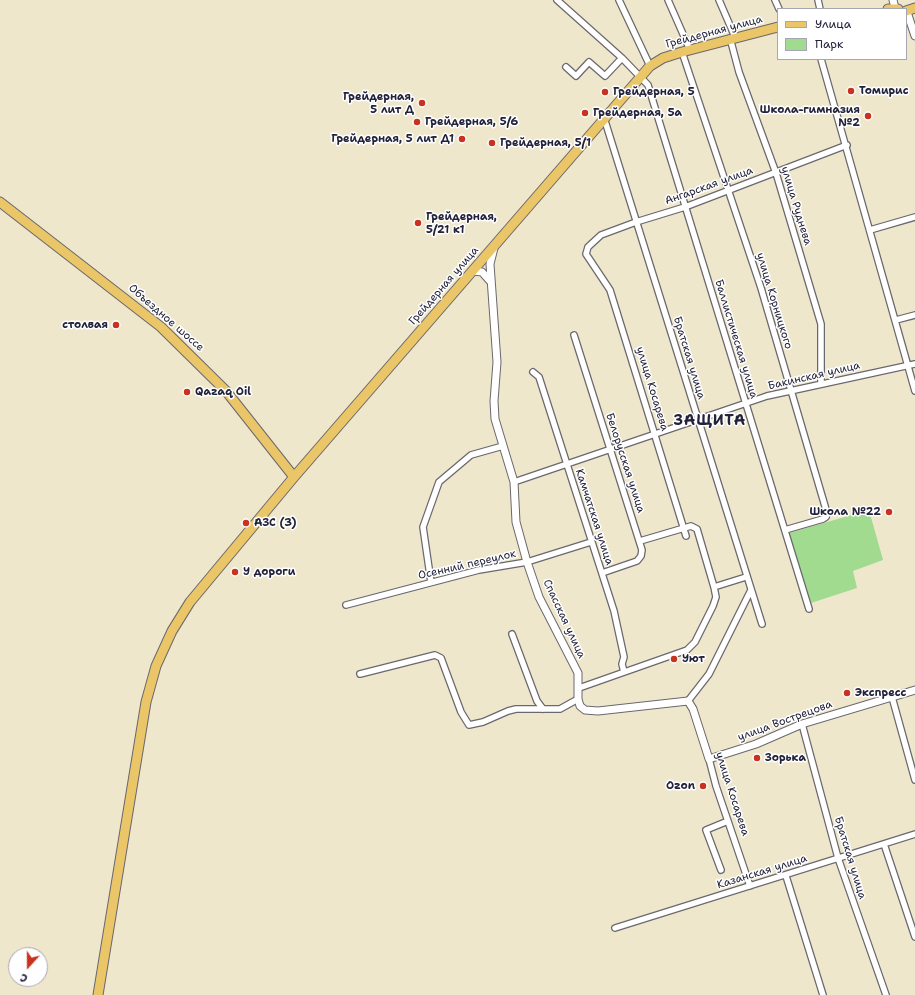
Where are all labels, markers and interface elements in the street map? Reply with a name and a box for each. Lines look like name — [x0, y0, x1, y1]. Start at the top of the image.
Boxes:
legend — [777, 8, 907, 60]
street label: Грейдерная улица — [664, 13, 764, 51]
text: Улица — [815, 16, 851, 32]
text: Парк — [815, 36, 843, 52]
place label: Томирис — [859, 84, 908, 98]
place label: Грейдерная, 5 — [613, 85, 695, 99]
marker: Томирис — [846, 86, 856, 96]
marker: Грейдерная, 5 — [600, 87, 610, 97]
place label: Грейдерная, 5 лит Д — [343, 90, 414, 116]
marker: Грейдерная, 5 лит Д — [417, 98, 427, 108]
place label: Школа-гимназия №2 — [760, 103, 860, 129]
place label: Грейдерная, 5а — [593, 106, 682, 120]
marker: Грейдерная, 5а — [580, 108, 590, 118]
marker: Школа-гимназия №2 — [863, 111, 873, 121]
place label: Грейдерная, 5/6 — [425, 115, 518, 129]
marker: Грейдерная, 5/6 — [412, 117, 422, 127]
place label: Грейдерная, 5 лит Д1 — [331, 132, 454, 146]
marker: Грейдерная, 5 лит Д1 — [457, 134, 467, 144]
place label: Грейдерная, 5/1 — [500, 136, 591, 150]
marker: Грейдерная, 5/1 — [487, 138, 497, 148]
street label: Ангарская улица — [663, 164, 755, 208]
street label: улица Руднева — [778, 165, 814, 247]
place label: Грейдерная, 5/21 к1 — [426, 210, 497, 236]
marker: Грейдерная, 5/21 к1 — [413, 218, 423, 228]
street label: Грейдерная улица — [406, 244, 482, 328]
street label: улица Корницкого — [753, 251, 795, 351]
street label: Баллистическая улица — [712, 278, 760, 400]
street label: Объездное шоссе — [126, 282, 206, 354]
street label: Братская улица — [670, 315, 708, 401]
place label: столвая — [62, 318, 108, 332]
marker: столвая — [111, 320, 121, 330]
street label: улица Косарева — [633, 345, 671, 433]
street label: Бакинская улица — [767, 359, 861, 393]
place label: Qazaq Oil — [195, 385, 251, 399]
marker: Qazaq Oil — [182, 387, 192, 397]
street label: Белорусская улица — [603, 411, 647, 515]
district label: ЗАЩИТА — [674, 412, 746, 430]
street label: Камчатская улица — [572, 467, 616, 567]
place label: Школа №22 — [809, 505, 881, 519]
marker: Школа №22 — [884, 507, 894, 517]
place label: АЗС (3) — [254, 516, 296, 530]
marker: АЗС (3) — [241, 518, 251, 528]
street label: Осенний переулок — [417, 547, 517, 583]
place label: У дороги — [243, 565, 295, 579]
marker: У дороги — [230, 567, 240, 577]
street label: Спасская улица — [540, 577, 588, 661]
place label: Уют — [682, 652, 705, 666]
marker: Уют — [669, 654, 679, 664]
place label: Экспресс — [855, 686, 906, 700]
marker: Экспресс — [842, 688, 852, 698]
street label: улица Вострецова — [736, 698, 834, 744]
street label: улица Косарева — [712, 750, 752, 838]
place label: Зорька — [765, 751, 806, 765]
marker: Зорька — [752, 753, 762, 763]
place label: Ozon — [666, 779, 695, 793]
marker: Ozon — [698, 781, 708, 791]
street label: Братская улица — [831, 815, 869, 901]
street label: Казанская улица — [715, 852, 809, 892]
north arrow — [8, 947, 48, 987]
text: С — [18, 970, 30, 986]

